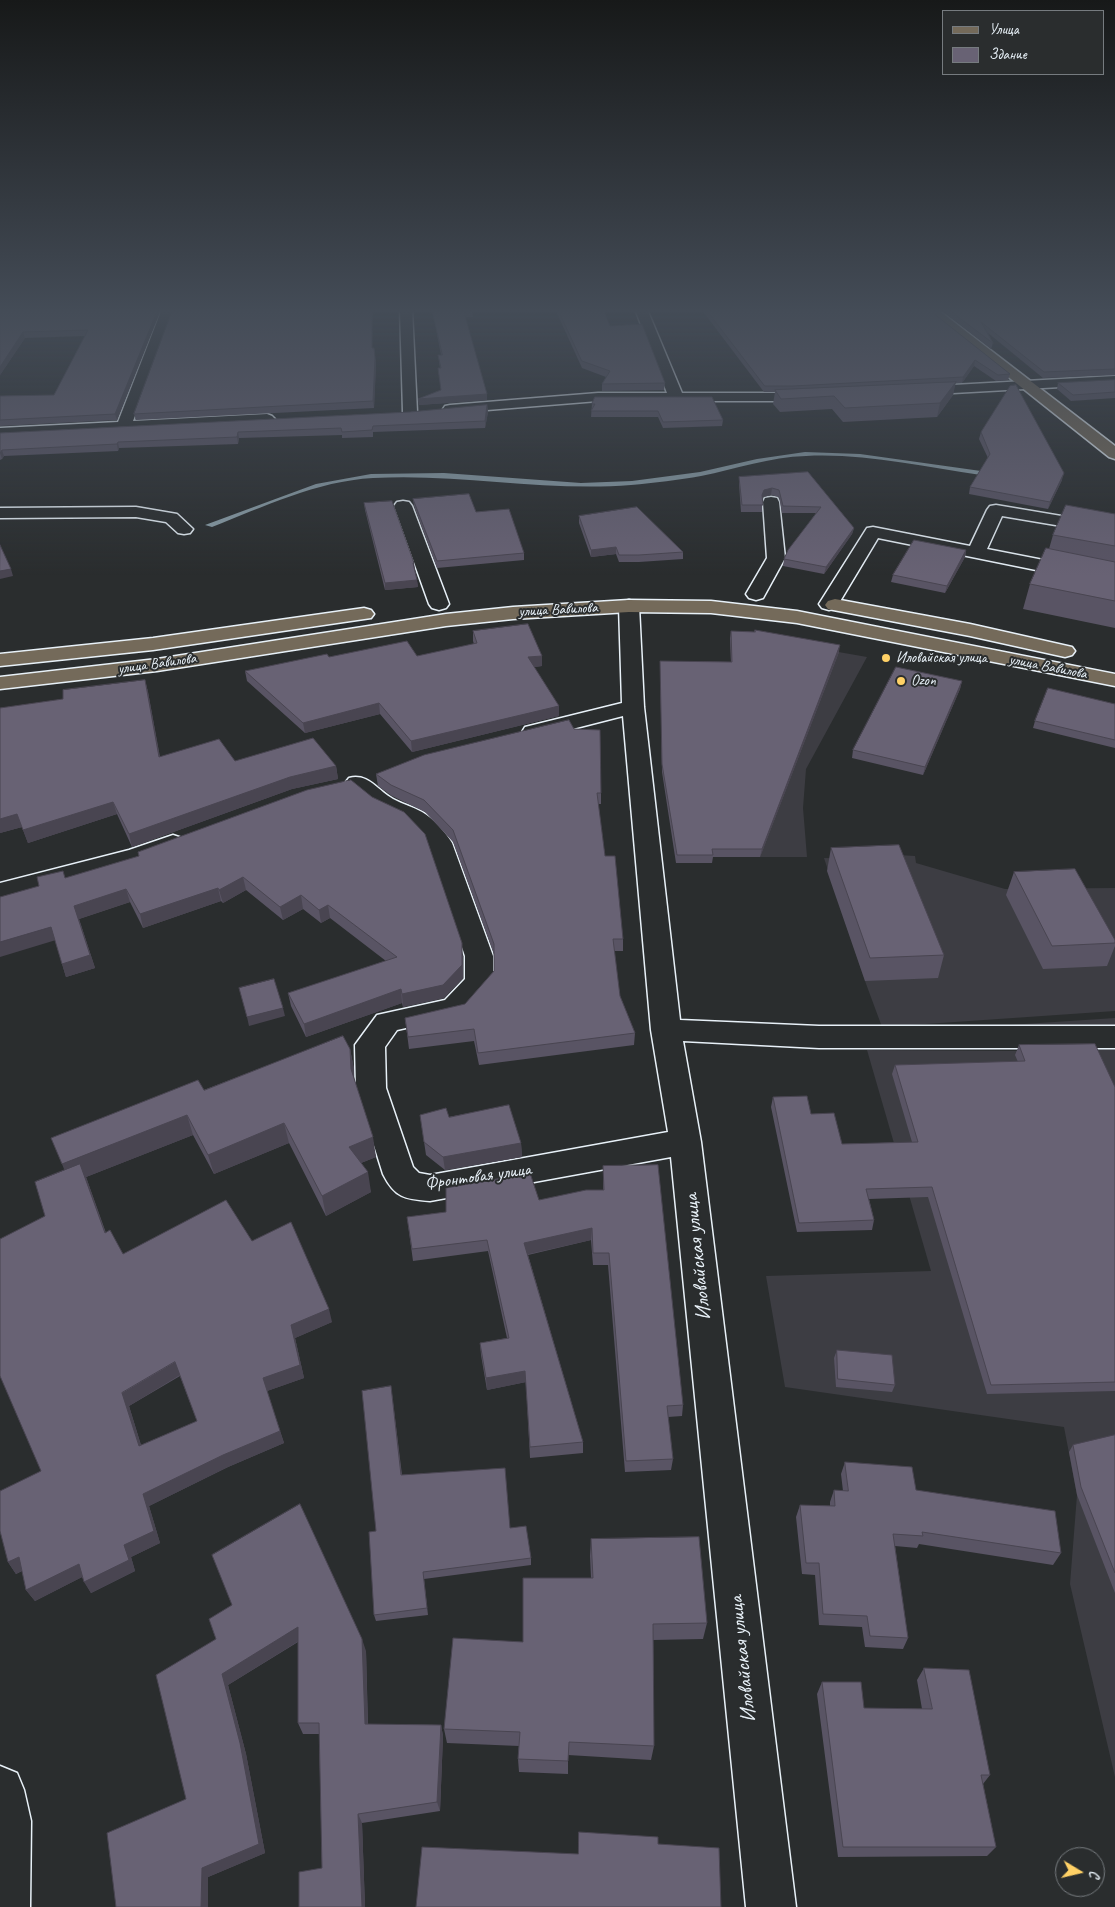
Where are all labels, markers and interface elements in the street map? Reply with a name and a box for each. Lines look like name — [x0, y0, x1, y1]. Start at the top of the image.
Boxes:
legend — [942, 10, 1105, 75]
text: Улица — [989, 20, 1019, 39]
text: Здание — [989, 45, 1027, 64]
street label: улица Вавилова — [518, 599, 598, 621]
place label: Иловайская улица — [896, 649, 987, 667]
street label: улица Вавилова — [117, 650, 197, 678]
street label: улица Вавилова — [1007, 651, 1089, 683]
marker: Иловайская улица — [880, 652, 892, 664]
place label: Ozon — [911, 672, 936, 690]
marker: Ozon — [895, 675, 907, 687]
street label: Фронтовая улица — [424, 1159, 532, 1195]
street label: Иловайская улица — [679, 1192, 717, 1322]
street label: Иловайская улица — [724, 1594, 762, 1724]
north arrow — [1055, 1847, 1105, 1897]
text: С — [1085, 1870, 1103, 1879]

